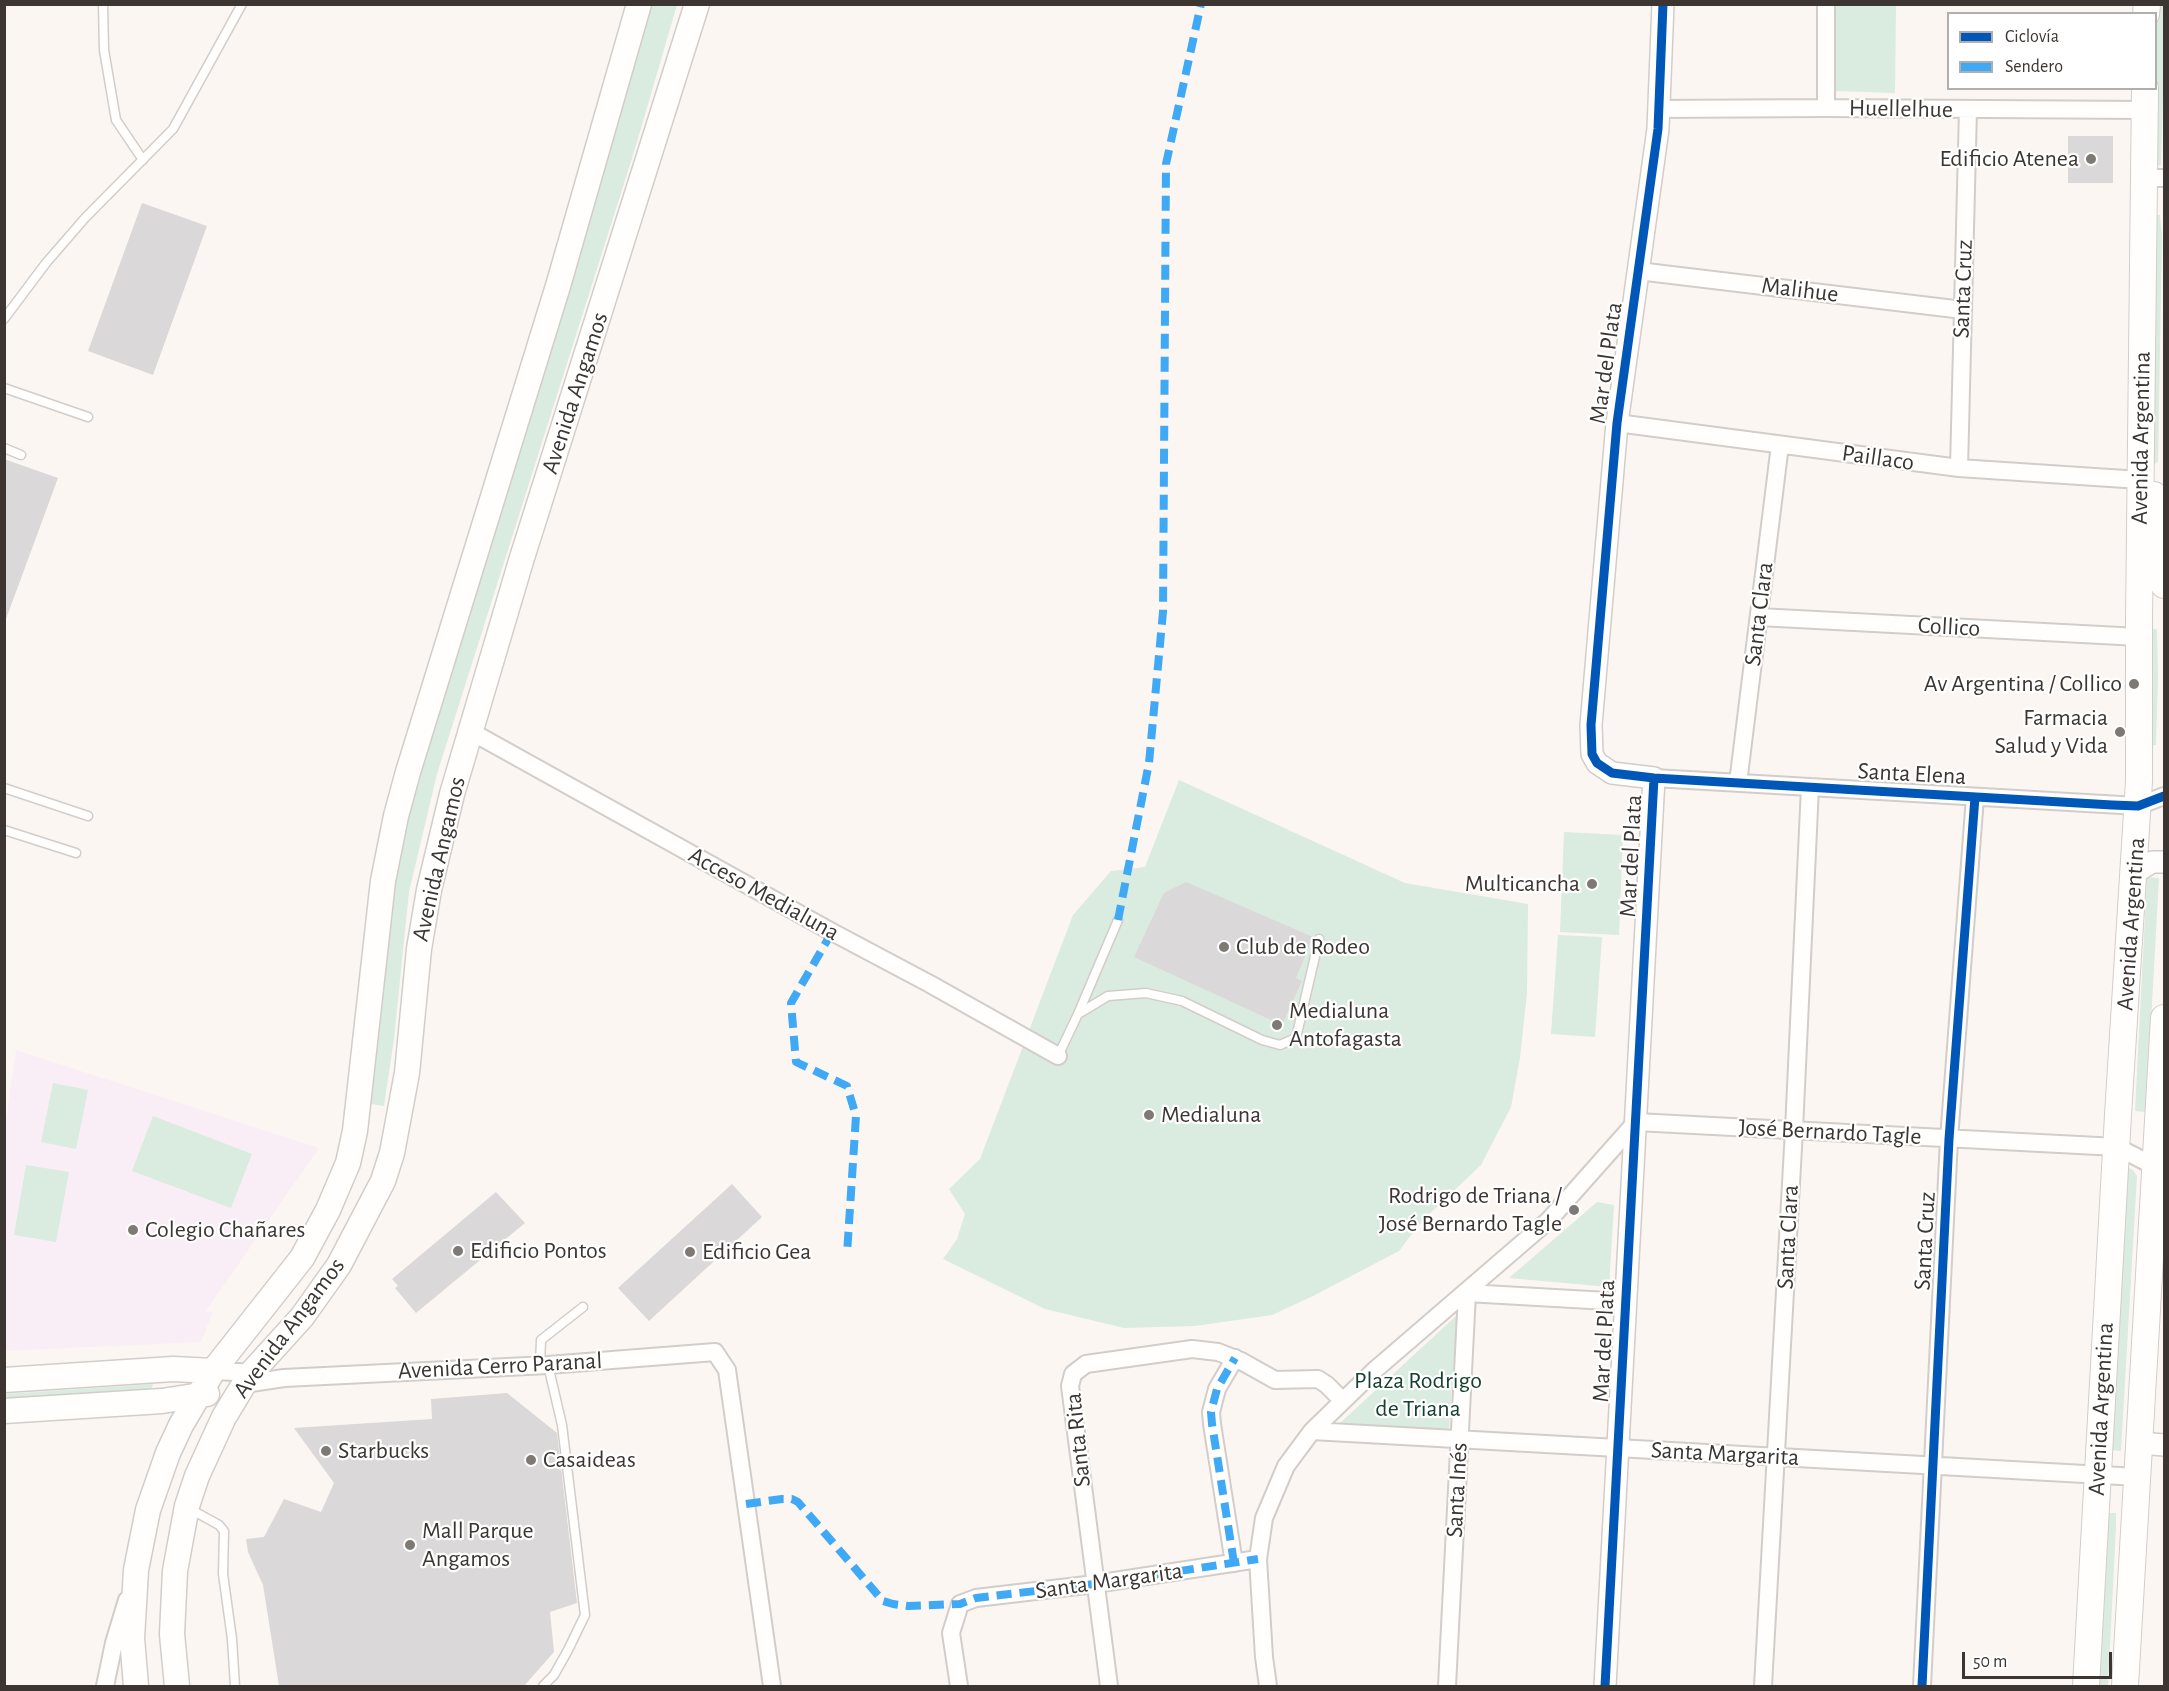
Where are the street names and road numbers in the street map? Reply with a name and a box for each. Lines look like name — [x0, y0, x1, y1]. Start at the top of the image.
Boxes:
street label: Huellelhue — [1849, 94, 1953, 124]
street label: Santa Cruz — [1947, 239, 1979, 339]
street label: Malihue — [1760, 271, 1840, 309]
street label: Mar del Plata — [1583, 300, 1629, 426]
street label: Avenida Angamos — [535, 309, 615, 477]
street label: Avenida Argentina — [2125, 351, 2157, 525]
street label: Paillaco — [1840, 439, 1916, 477]
street label: Santa Clara — [1738, 560, 1780, 668]
street label: Collico — [1917, 611, 1981, 643]
street label: Santa Elena — [1857, 757, 1967, 791]
street label: Avenida Angamos — [406, 774, 472, 944]
street label: Mar del Plata — [1613, 794, 1649, 918]
street label: Avenida Argentina — [2111, 836, 2151, 1012]
street label: Acceso Medialuna — [684, 841, 844, 947]
street label: José Bernardo Tagle — [1738, 1113, 1922, 1151]
street label: Santa Clara — [1771, 1184, 1805, 1290]
street label: Santa Cruz — [1908, 1191, 1942, 1291]
street label: Avenida Angamos — [227, 1252, 351, 1404]
street label: Mar del Plata — [1586, 1279, 1622, 1403]
street label: Avenida Argentina — [2082, 1322, 2120, 1496]
street label: Avenida Cerro Paranal — [397, 1346, 603, 1386]
street label: Santa Rita — [1059, 1391, 1097, 1489]
street label: Santa Margarita — [1650, 1436, 1800, 1472]
street label: Santa Inés — [1440, 1442, 1474, 1538]
street label: Santa Margarita — [1033, 1556, 1185, 1606]

